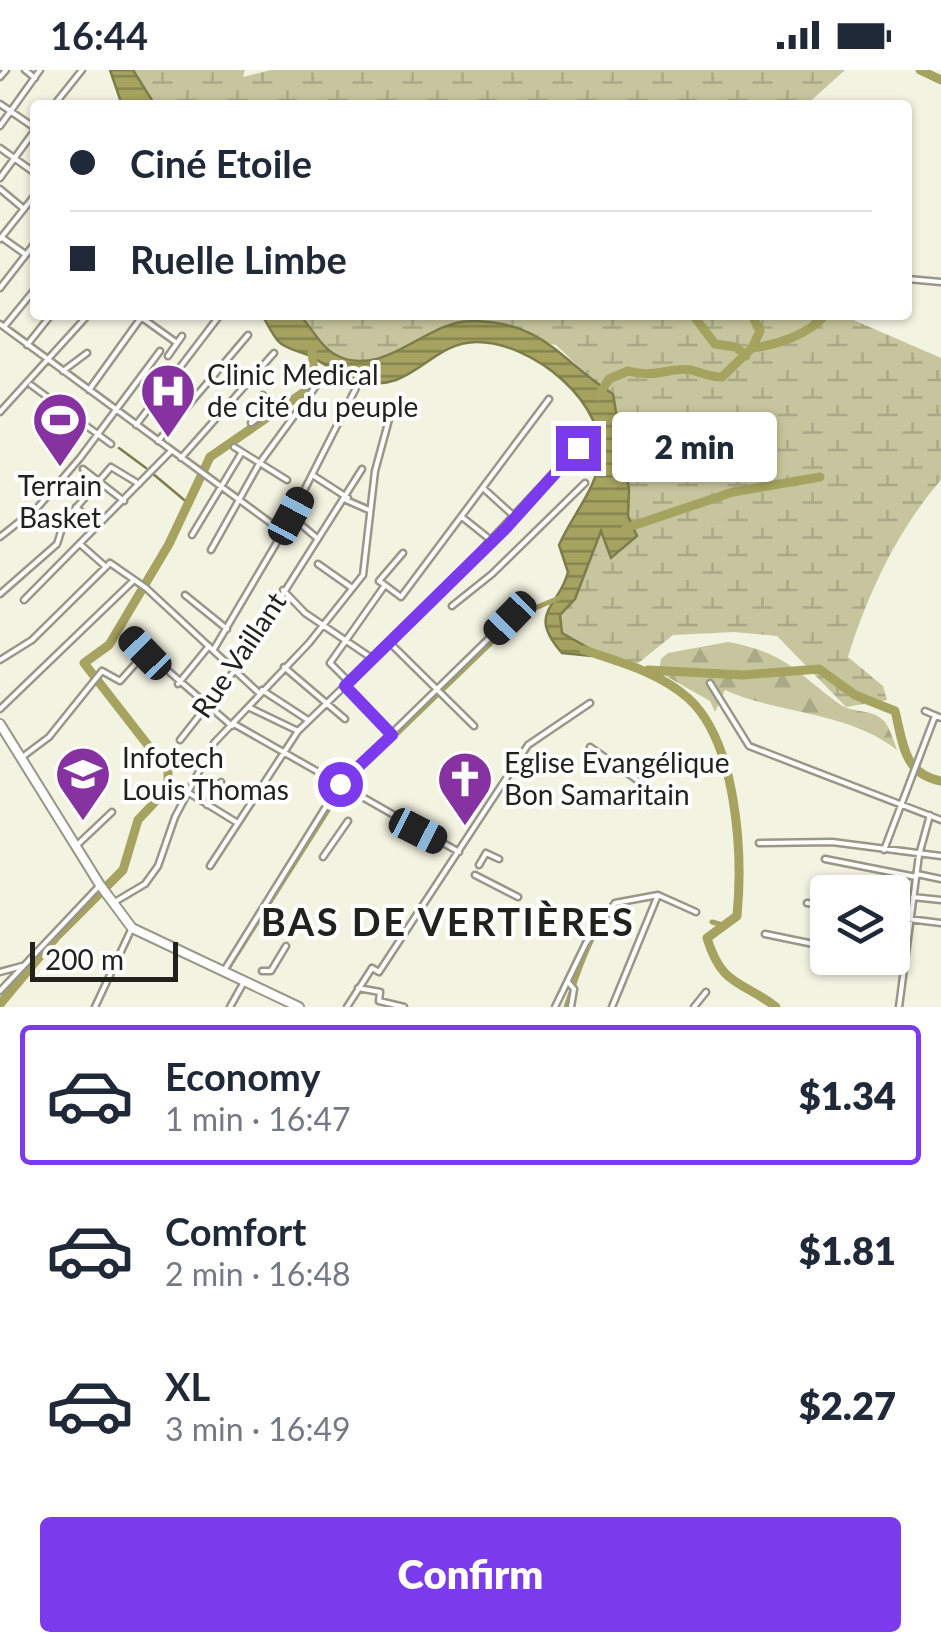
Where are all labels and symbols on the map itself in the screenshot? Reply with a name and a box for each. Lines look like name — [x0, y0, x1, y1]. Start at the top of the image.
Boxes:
place label: Clinic Medical de cité du peuple — [207, 357, 418, 423]
hospital icon: Clinic Medical de cité du peuple — [138, 361, 198, 440]
sports icon: Terrain Basket — [30, 390, 90, 469]
callout: 2 min — [613, 413, 778, 483]
route end — [556, 426, 601, 471]
place label: Terrain Basket — [18, 468, 102, 534]
car — [264, 482, 318, 550]
street label: Rue Vaillant — [184, 585, 292, 723]
car — [478, 586, 542, 650]
car — [113, 621, 177, 685]
place label: Infotech Louis Thomas — [122, 740, 289, 806]
school or university icon: Infotech Louis Thomas — [53, 744, 113, 823]
place label: Eglise Evangélique Bon Samaritain — [504, 745, 729, 811]
church icon: Eglise Evangélique Bon Samaritain — [435, 749, 495, 828]
route start — [318, 762, 363, 807]
car — [384, 804, 452, 858]
district label: BAS DE VERTIÈRES — [261, 898, 635, 944]
scale bar — [30, 937, 178, 981]

